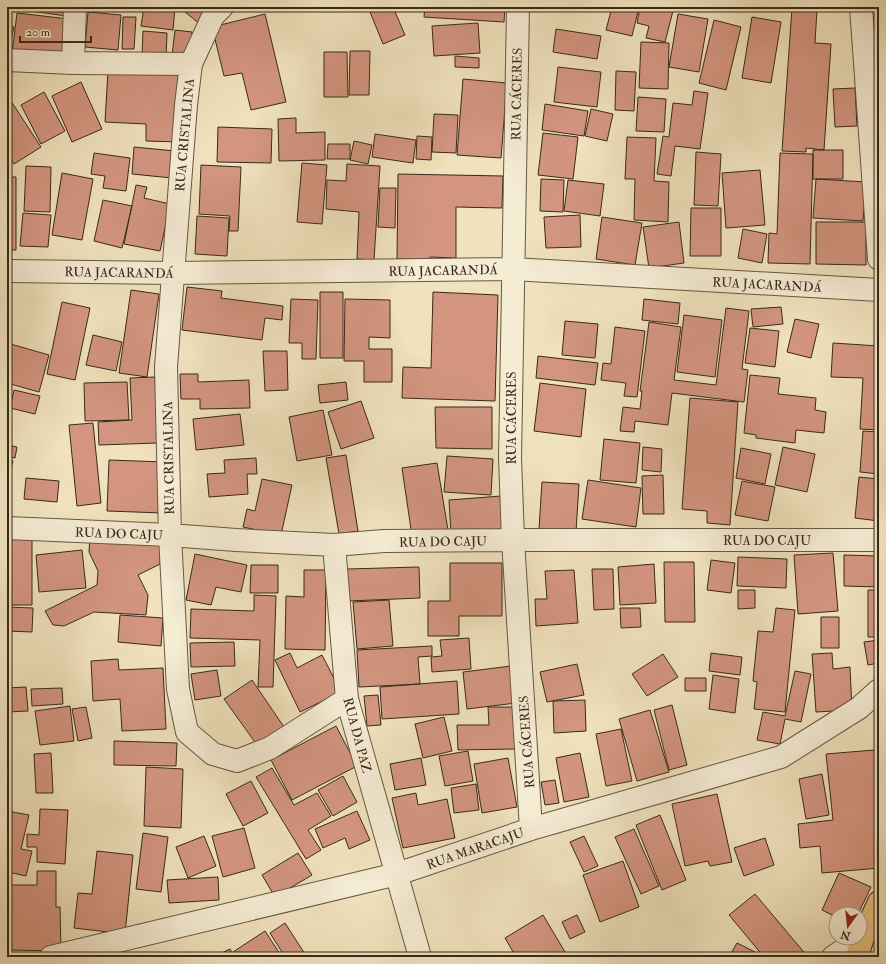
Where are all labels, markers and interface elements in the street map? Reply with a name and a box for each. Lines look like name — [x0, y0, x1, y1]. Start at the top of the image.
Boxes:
scale bar — [20, 18, 91, 44]
text: 20 m — [26, 25, 51, 40]
street label: RUA CÁCERES — [507, 47, 526, 141]
street label: RUA CRISTALINA — [172, 77, 198, 192]
street label: RUA JACARANDÁ — [388, 261, 499, 280]
street label: RUA JACARANDÁ — [64, 263, 175, 282]
street label: RUA JACARANDÁ — [712, 273, 823, 296]
street label: RUA CÁCERES — [503, 372, 520, 464]
street label: RUA CRISTALINA — [160, 400, 178, 515]
street label: RUA DO CAJU — [75, 524, 163, 544]
street label: RUA DO CAJU — [399, 533, 487, 551]
street label: RUA DO CAJU — [723, 533, 811, 549]
street label: RUA CÁCERES — [515, 695, 538, 789]
street label: RUA DA PAZ — [339, 696, 375, 775]
street label: RUA MARACAJU — [424, 825, 526, 873]
north arrow — [828, 906, 868, 946]
text: N — [838, 927, 853, 943]

